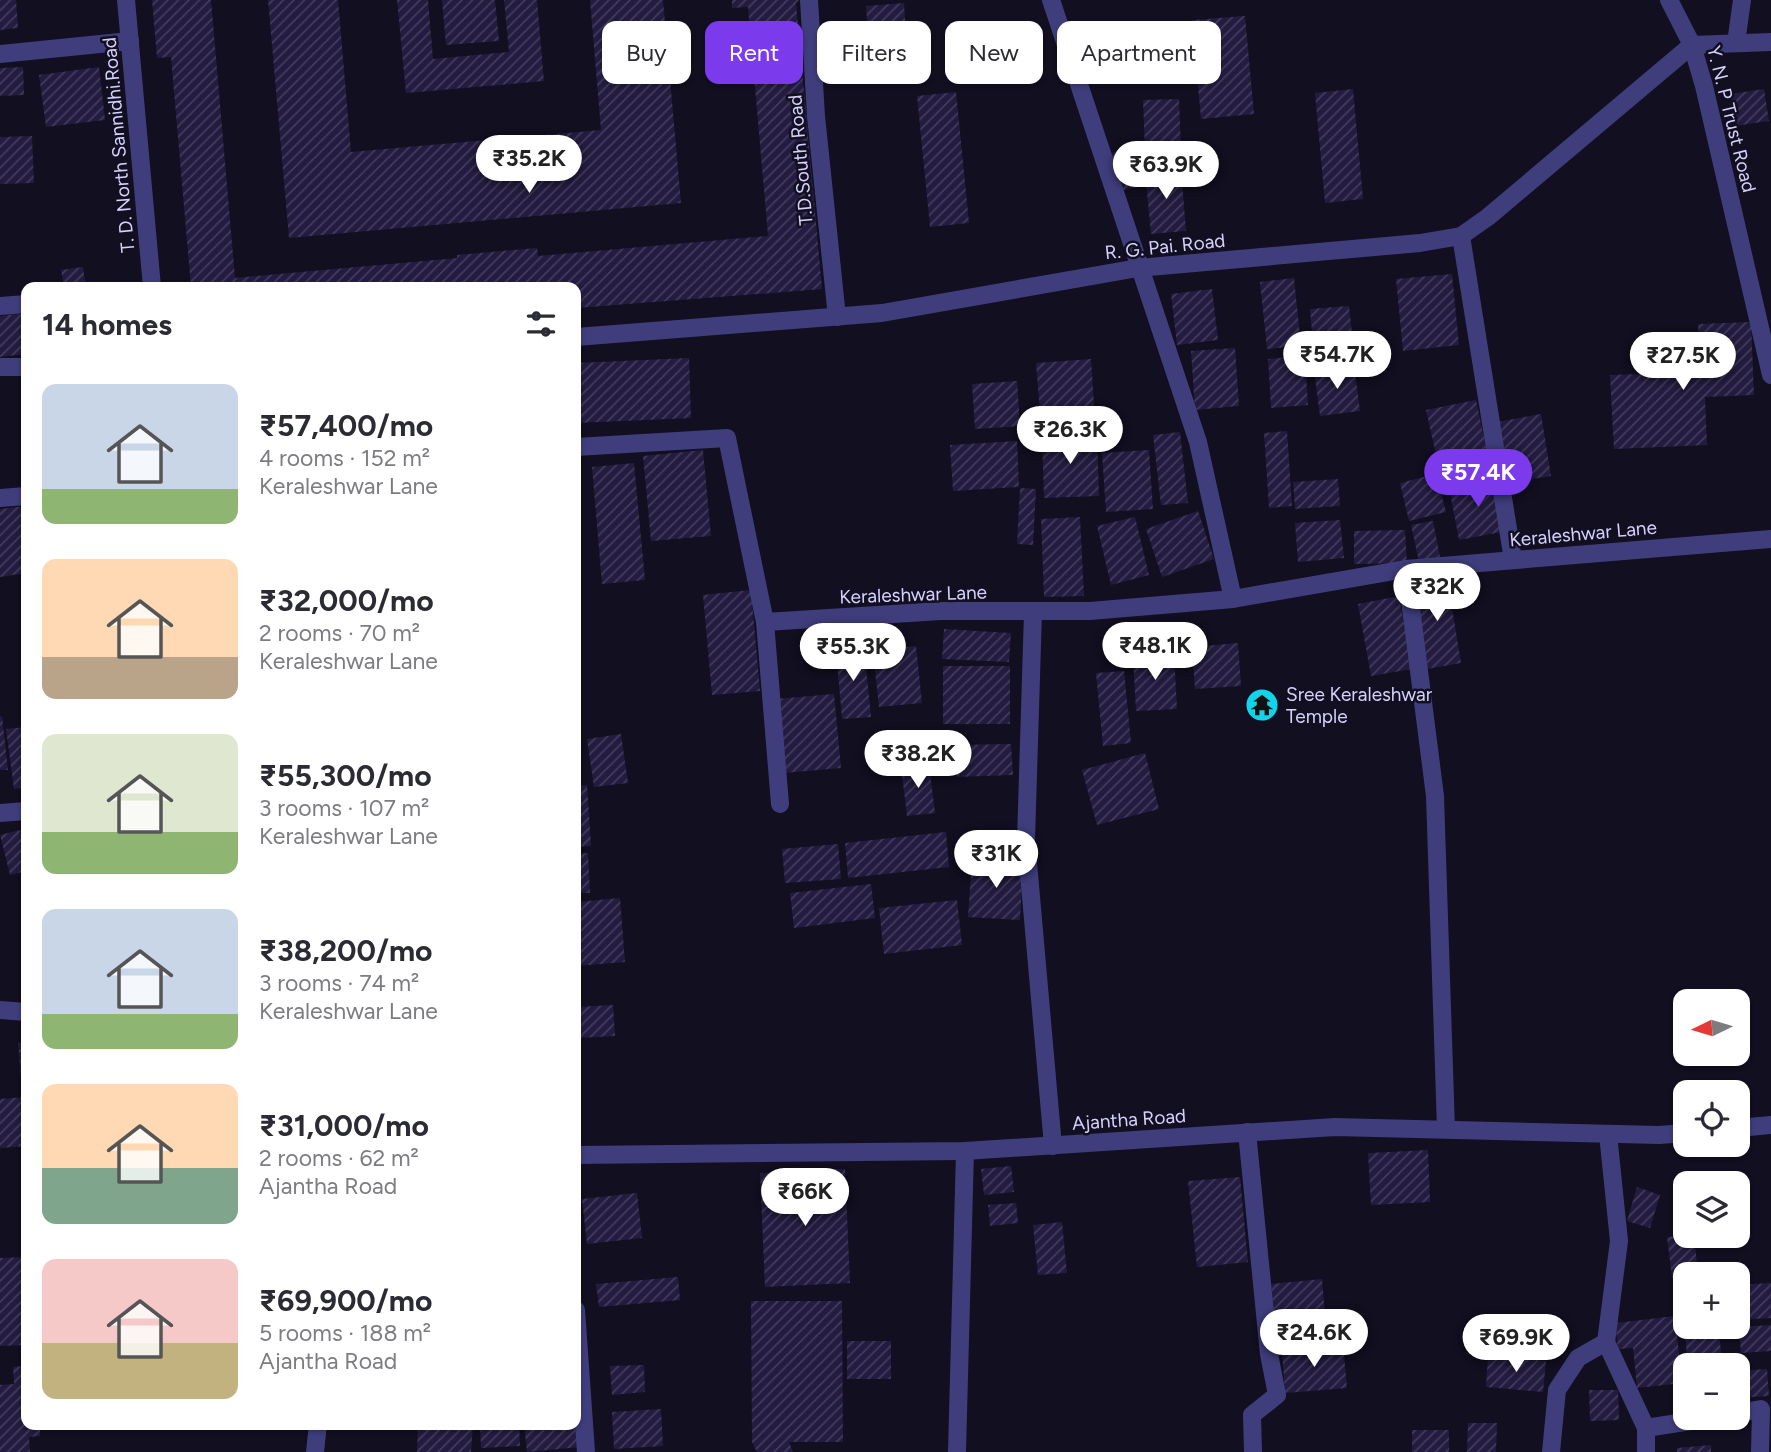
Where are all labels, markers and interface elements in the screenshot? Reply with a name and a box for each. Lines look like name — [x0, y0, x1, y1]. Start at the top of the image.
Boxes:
chip: Buy — [602, 21, 691, 84]
chip: Rent — [705, 21, 803, 84]
chip: Filters — [817, 21, 931, 84]
chip: New — [945, 21, 1043, 84]
chip: Apartment — [1057, 21, 1221, 84]
street label: T. D. North Sannidhi.Road — [98, 36, 139, 254]
street label: Y. N. P Trust Road — [1702, 43, 1761, 195]
street label: T.D.South Road — [783, 94, 818, 226]
pin: ₹35.2K — [472, 136, 586, 195]
pin: ₹63.9K — [1109, 142, 1223, 201]
text: ₹35.2K — [492, 144, 566, 172]
text: ₹63.9K — [1129, 150, 1203, 178]
street label: R. G. Pai. Road — [1104, 229, 1226, 264]
icon: filters — [522, 305, 560, 343]
text: 14 homes — [42, 306, 172, 343]
pin: ₹54.7K — [1280, 332, 1394, 391]
pin: ₹27.5K — [1626, 332, 1740, 392]
text: ₹54.7K — [1299, 340, 1375, 368]
text: ₹27.5K — [1646, 341, 1720, 369]
pin: ₹26.3K — [1013, 406, 1127, 466]
text: ₹57,400/mo — [259, 407, 433, 444]
icon: home — [98, 412, 182, 496]
text: ₹26.3K — [1033, 415, 1107, 443]
text: 4 rooms · 152 m² — [259, 444, 430, 472]
pin: ₹57.4K — [1421, 449, 1535, 509]
text: ₹57.4K — [1440, 458, 1516, 486]
text: Keraleshwar Lane — [259, 472, 438, 500]
street label: Keraleshwar Lane — [1508, 516, 1658, 551]
pin: ₹32K — [1396, 564, 1478, 623]
text: ₹32K — [1409, 572, 1465, 600]
street label: Keraleshwar Lane — [839, 580, 987, 609]
text: ₹32,000/mo — [259, 582, 434, 619]
icon: home — [98, 587, 182, 671]
text: 2 rooms · 70 m² — [259, 619, 420, 647]
pin: ₹48.1K — [1098, 622, 1212, 682]
pin: ₹55.3K — [796, 624, 910, 683]
text: ₹48.1K — [1118, 631, 1192, 659]
text: ₹55.3K — [816, 632, 890, 660]
text: Keraleshwar Lane — [259, 647, 438, 675]
place label: Sree Keraleshwar Temple — [1286, 683, 1433, 728]
temple icon: Sree Keraleshwar Temple — [1243, 686, 1281, 724]
pin: ₹38.2K — [861, 730, 975, 790]
text: ₹38.2K — [880, 739, 956, 767]
text: ₹55,300/mo — [259, 757, 432, 794]
icon: home — [98, 762, 182, 846]
text: 3 rooms · 107 m² — [259, 794, 429, 822]
text: Keraleshwar Lane — [259, 822, 438, 850]
pin: ₹31K — [955, 830, 1037, 890]
text: ₹31K — [970, 839, 1022, 867]
text: ₹38,200/mo — [259, 932, 433, 969]
icon: home — [98, 937, 182, 1021]
text: 3 rooms · 74 m² — [259, 969, 419, 997]
north arrow — [1673, 989, 1750, 1066]
map controls — [1673, 989, 1750, 1430]
text: Keraleshwar Lane — [259, 997, 438, 1025]
button: locate — [1673, 1080, 1750, 1157]
street label: Ajantha Road — [1071, 1104, 1187, 1135]
text: ₹31,000/mo — [259, 1107, 429, 1144]
icon: home — [98, 1112, 182, 1196]
text: 2 rooms · 62 m² — [259, 1144, 419, 1172]
pin: ₹66K — [764, 1168, 846, 1228]
button: layers — [1673, 1171, 1750, 1248]
text: Ajantha Road — [259, 1172, 397, 1200]
text: ₹66K — [777, 1177, 833, 1205]
button: + — [1673, 1262, 1750, 1339]
text: ₹69,900/mo — [259, 1282, 432, 1319]
icon: home — [98, 1287, 182, 1371]
pin: ₹24.6K — [1257, 1310, 1371, 1369]
pin: ₹69.9K — [1459, 1314, 1573, 1374]
text: ₹24.6K — [1276, 1318, 1352, 1346]
text: 5 rooms · 188 m² — [259, 1319, 431, 1347]
text: ₹69.9K — [1479, 1323, 1553, 1351]
text: Ajantha Road — [259, 1347, 397, 1375]
button: − — [1673, 1353, 1750, 1430]

